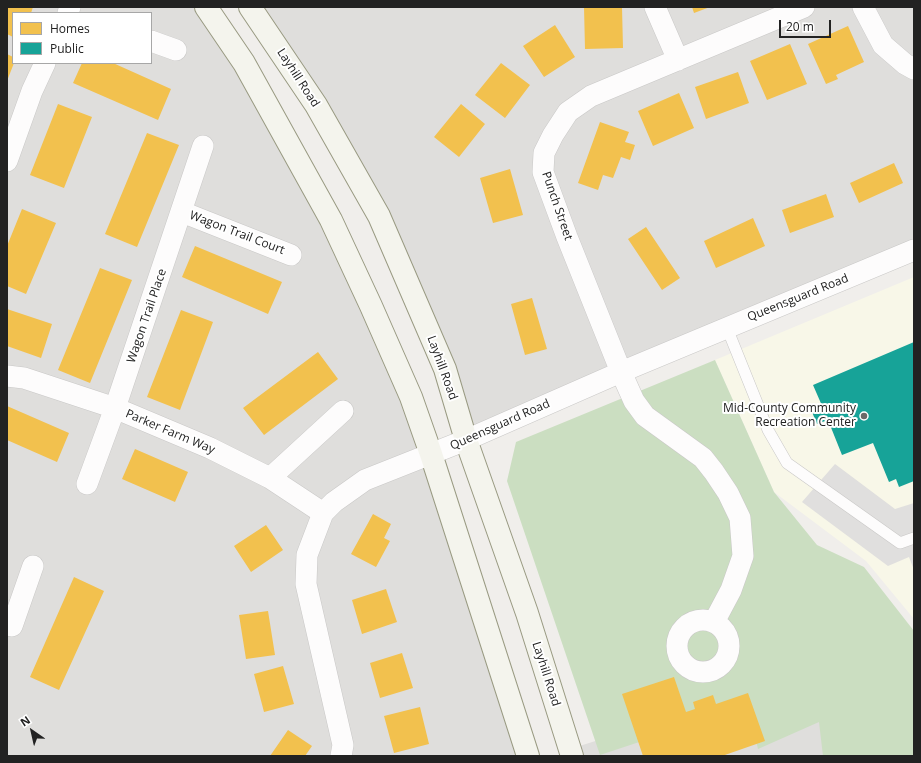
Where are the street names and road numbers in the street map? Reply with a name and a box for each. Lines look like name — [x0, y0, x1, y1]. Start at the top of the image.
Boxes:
street label: Layhill Road — [274, 46, 322, 110]
street label: Punch Street — [539, 170, 575, 242]
street label: Wagon Trail Court — [187, 208, 287, 258]
street label: Wagon Trail Place — [124, 267, 170, 365]
street label: Queensguard Road — [745, 271, 851, 325]
street label: Layhill Road — [424, 334, 460, 402]
street label: Queensguard Road — [448, 397, 552, 453]
street label: Parker Farm Way — [123, 407, 217, 457]
street label: Layhill Road — [529, 640, 563, 708]

